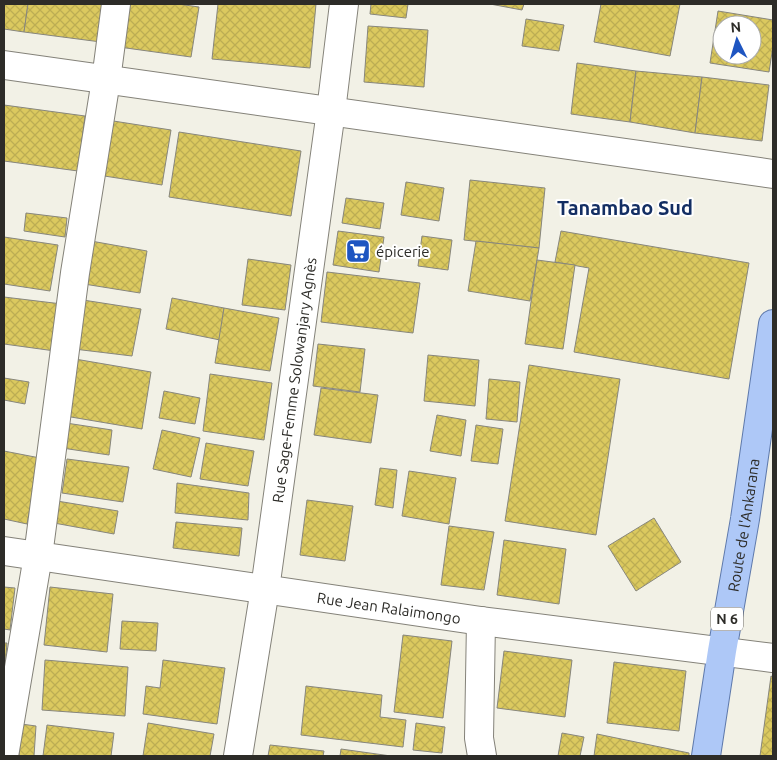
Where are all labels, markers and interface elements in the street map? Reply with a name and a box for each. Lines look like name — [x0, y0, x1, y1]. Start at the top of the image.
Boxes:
north arrow — [712, 15, 762, 65]
text: N — [730, 19, 742, 35]
district label: Tanambao Sud — [557, 196, 693, 219]
supermarket icon: épicerie — [345, 238, 371, 264]
place label: épicerie — [376, 243, 430, 260]
street label: Rue Sage-Femme Solowanjary Agnès — [268, 256, 319, 504]
street label: Route de l'Ankarana — [724, 457, 762, 593]
street label: Rue Jean Ralaimongo — [316, 589, 462, 626]
road number: N 6 — [711, 608, 743, 630]

